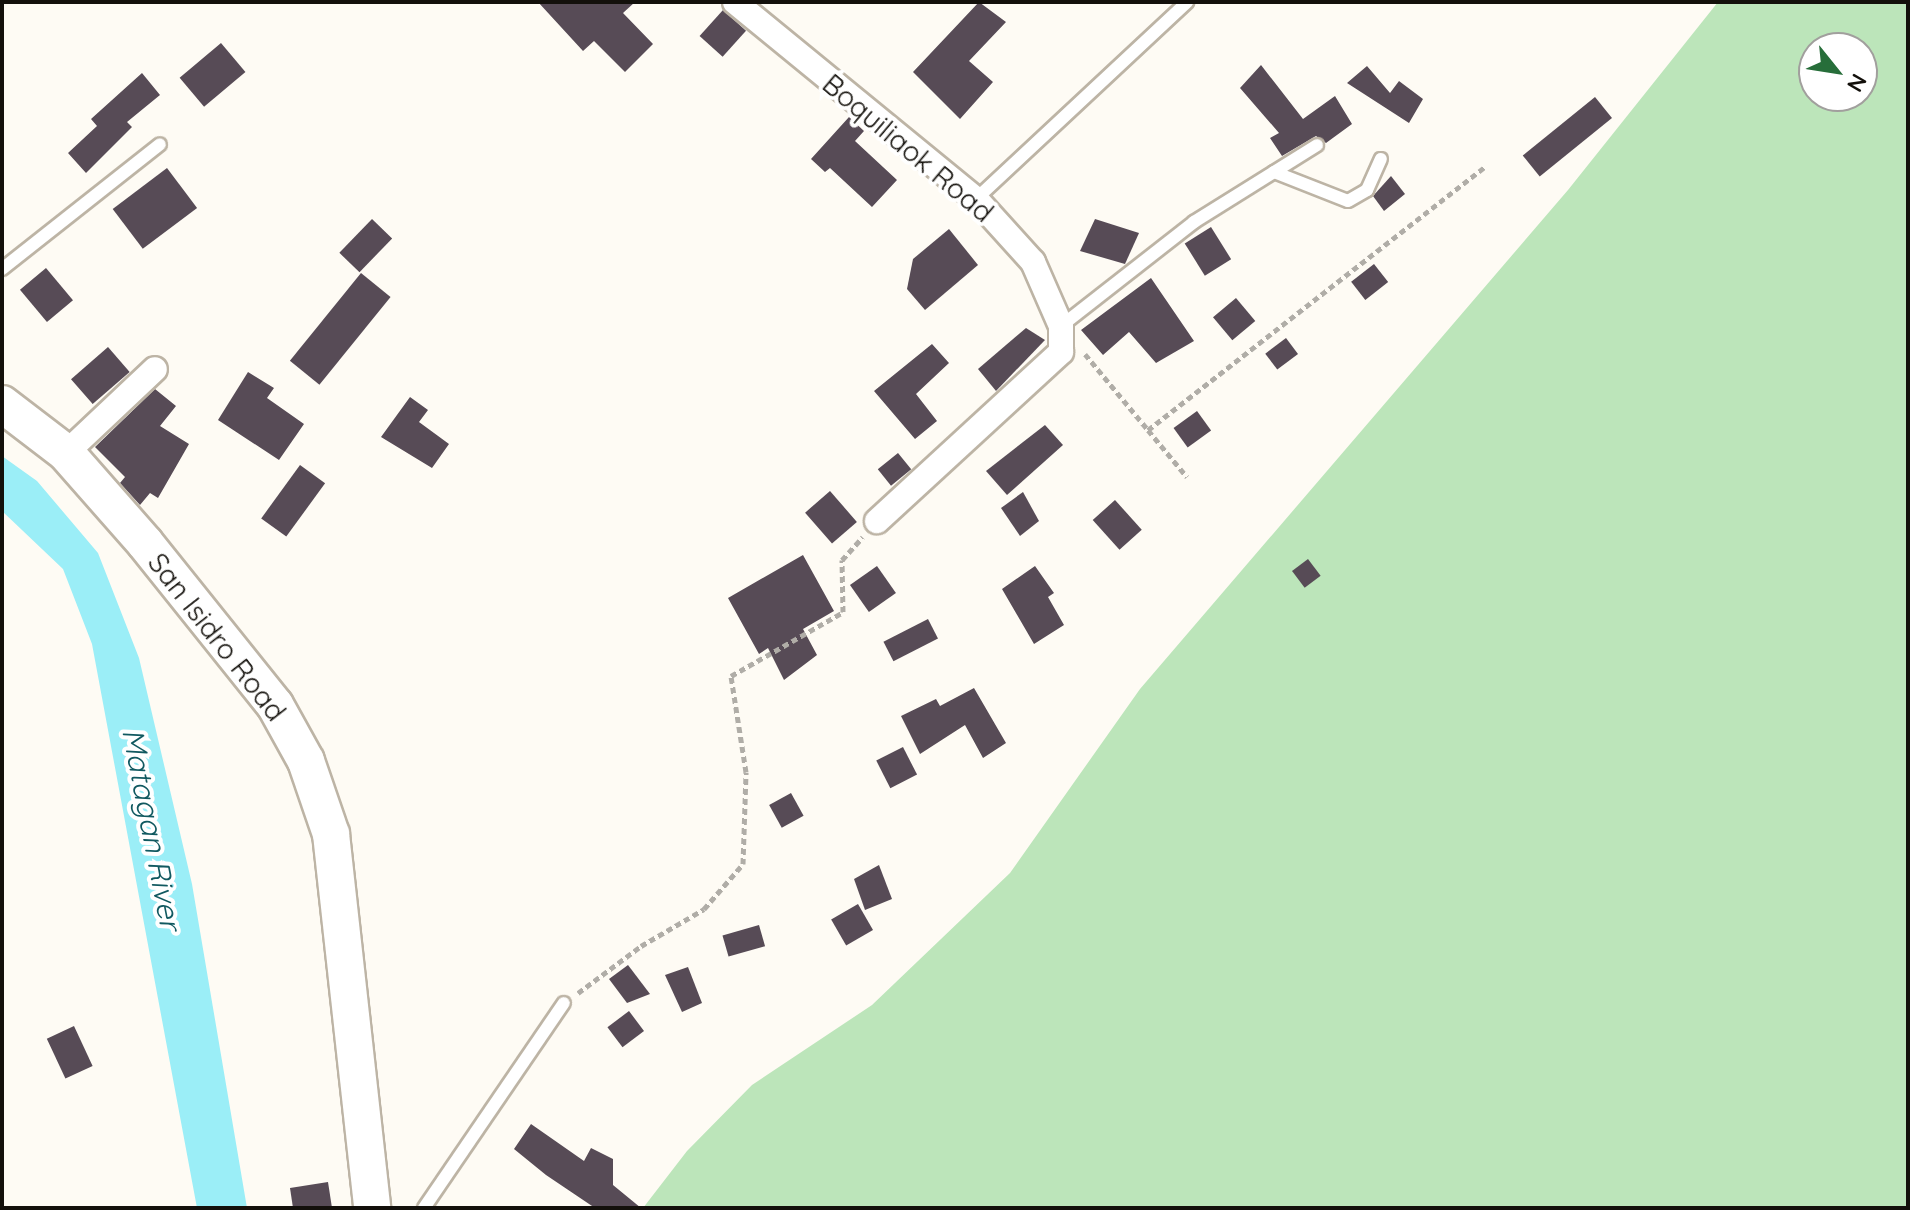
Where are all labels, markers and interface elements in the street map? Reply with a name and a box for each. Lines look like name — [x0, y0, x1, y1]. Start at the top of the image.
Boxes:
north arrow — [1798, 32, 1878, 112]
street label: Boquiliaok Road — [816, 67, 1000, 229]
text: N — [1841, 69, 1873, 97]
street label: San Isidro Road — [141, 546, 293, 728]
water label: Matagan River — [115, 725, 189, 933]

